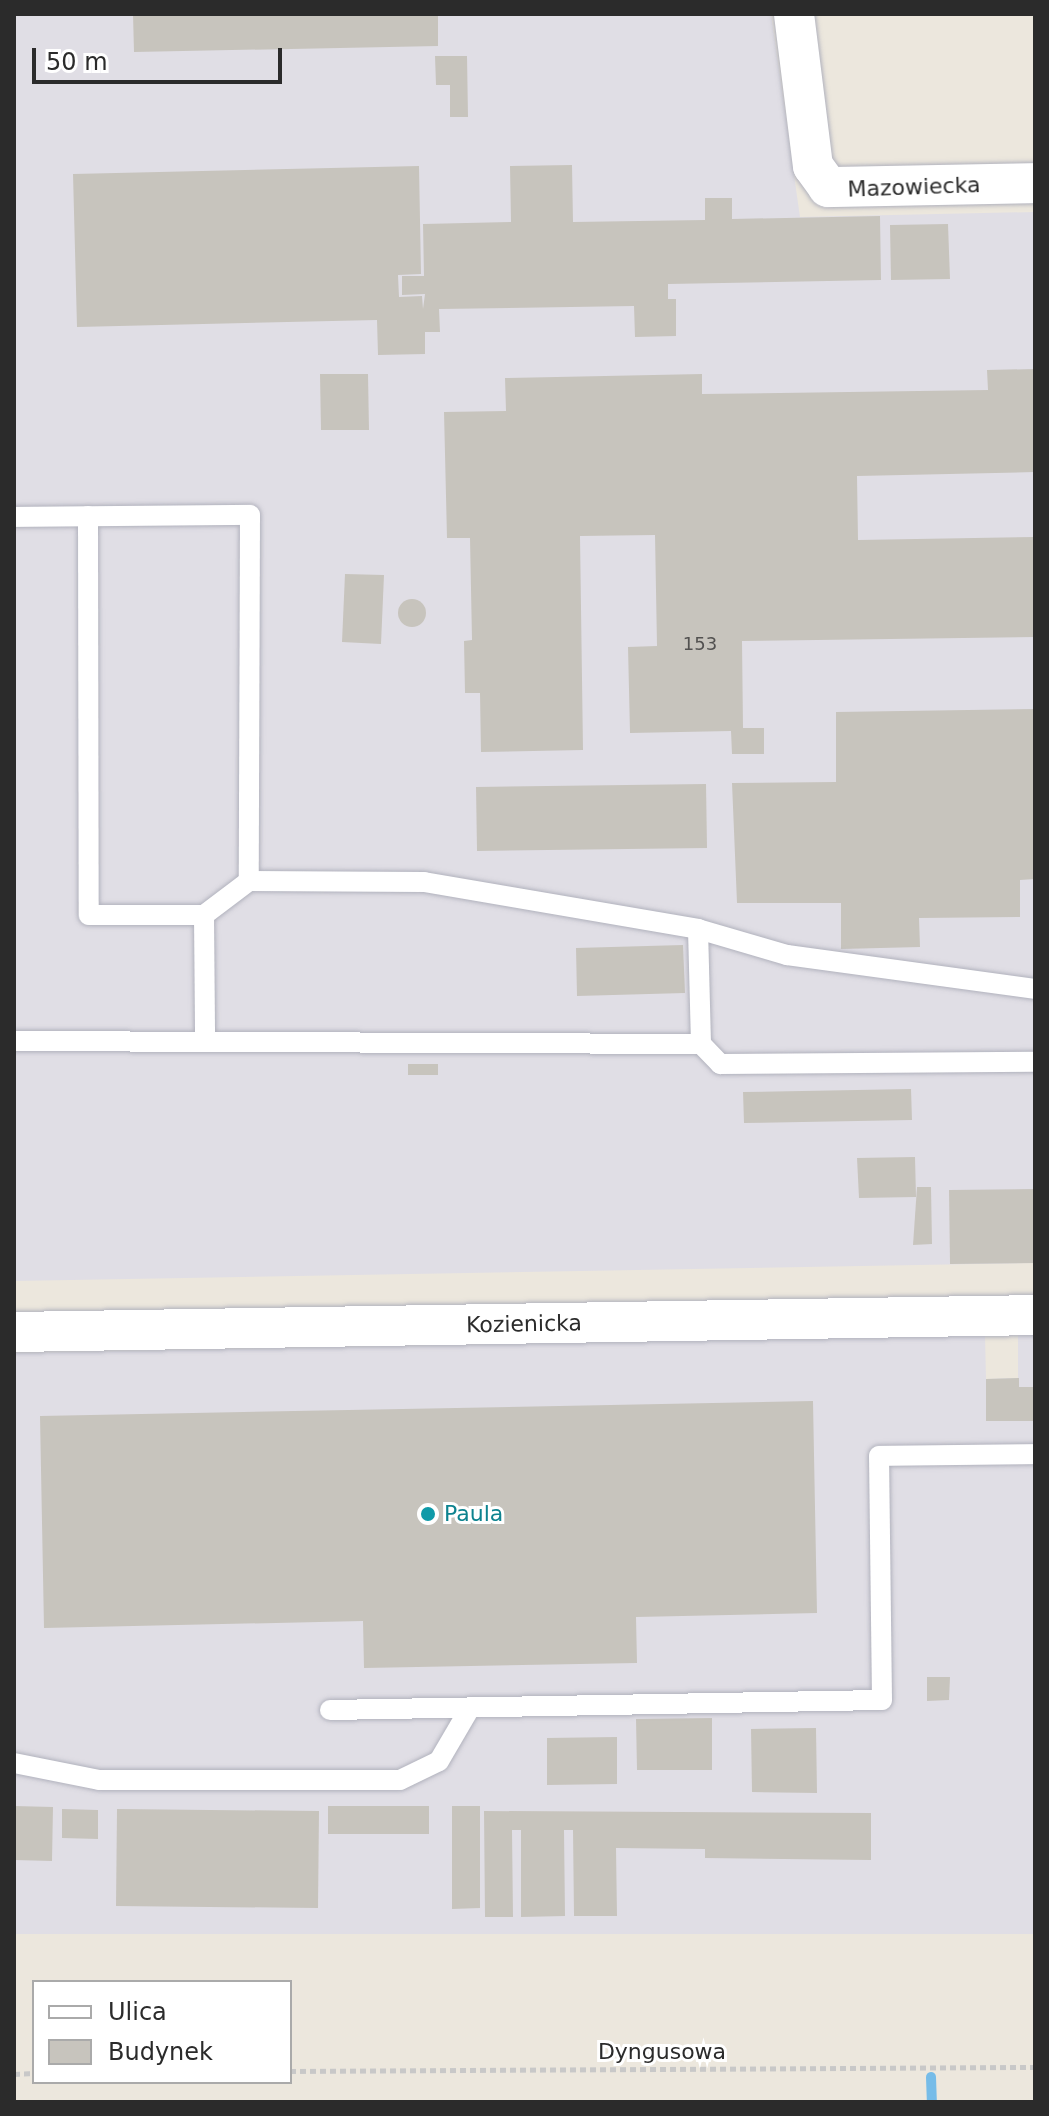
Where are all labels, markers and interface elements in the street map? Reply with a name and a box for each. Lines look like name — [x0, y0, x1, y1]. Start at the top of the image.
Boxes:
scale bar — [36, 32, 286, 82]
text: 50 m — [46, 48, 108, 76]
street label: Mazowiecka — [847, 171, 981, 203]
house number: 153 — [683, 633, 717, 655]
street label: Kozienicka — [466, 1310, 582, 1338]
place label: Paula — [444, 1501, 503, 1527]
marker: Paula — [419, 1505, 437, 1523]
legend — [32, 1980, 292, 2084]
text: Ulica — [108, 1998, 167, 2026]
text: Budynek — [108, 2038, 213, 2066]
street label: Dyngusowa — [598, 2039, 726, 2065]

